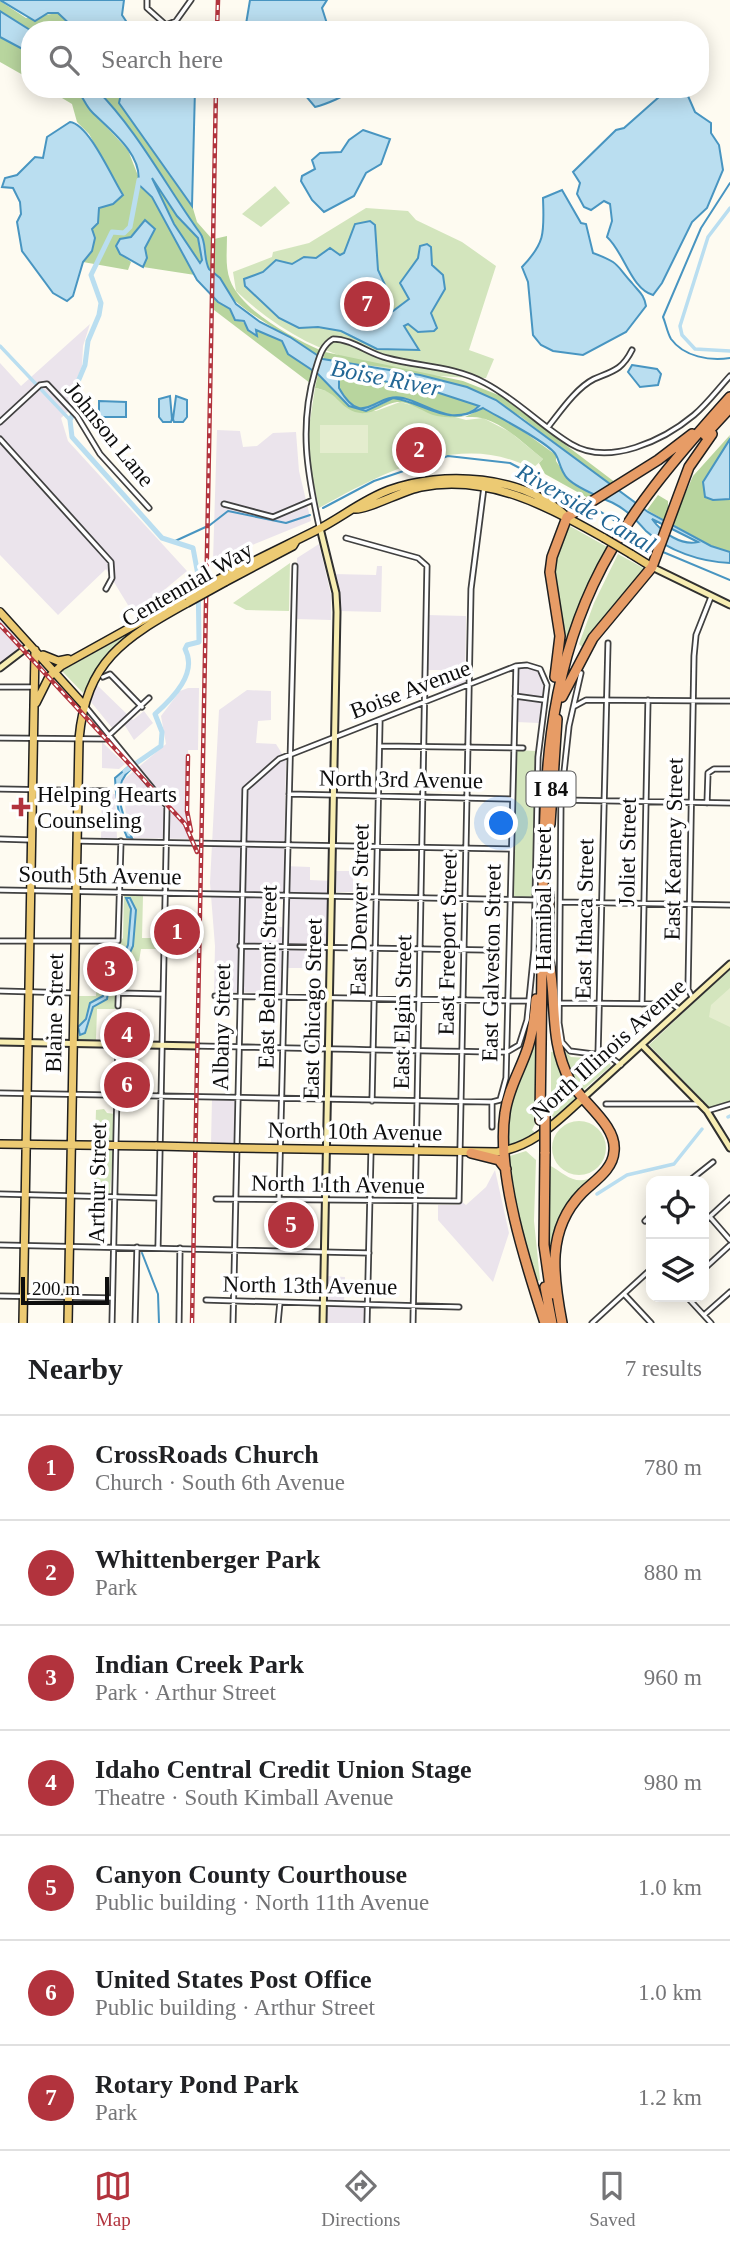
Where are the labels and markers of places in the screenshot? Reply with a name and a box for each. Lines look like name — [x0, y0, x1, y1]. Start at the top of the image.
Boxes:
pin: 7 — [344, 278, 390, 330]
pin: 2 — [396, 424, 442, 476]
place label: Helping Hearts Counseling — [37, 782, 177, 833]
marker: Helping Hearts Counseling — [11, 797, 31, 817]
pin: 1 — [154, 906, 200, 958]
pin: 3 — [87, 943, 133, 995]
pin: 4 — [104, 1009, 150, 1061]
pin: 6 — [104, 1059, 150, 1111]
pin: 5 — [268, 1199, 314, 1251]

